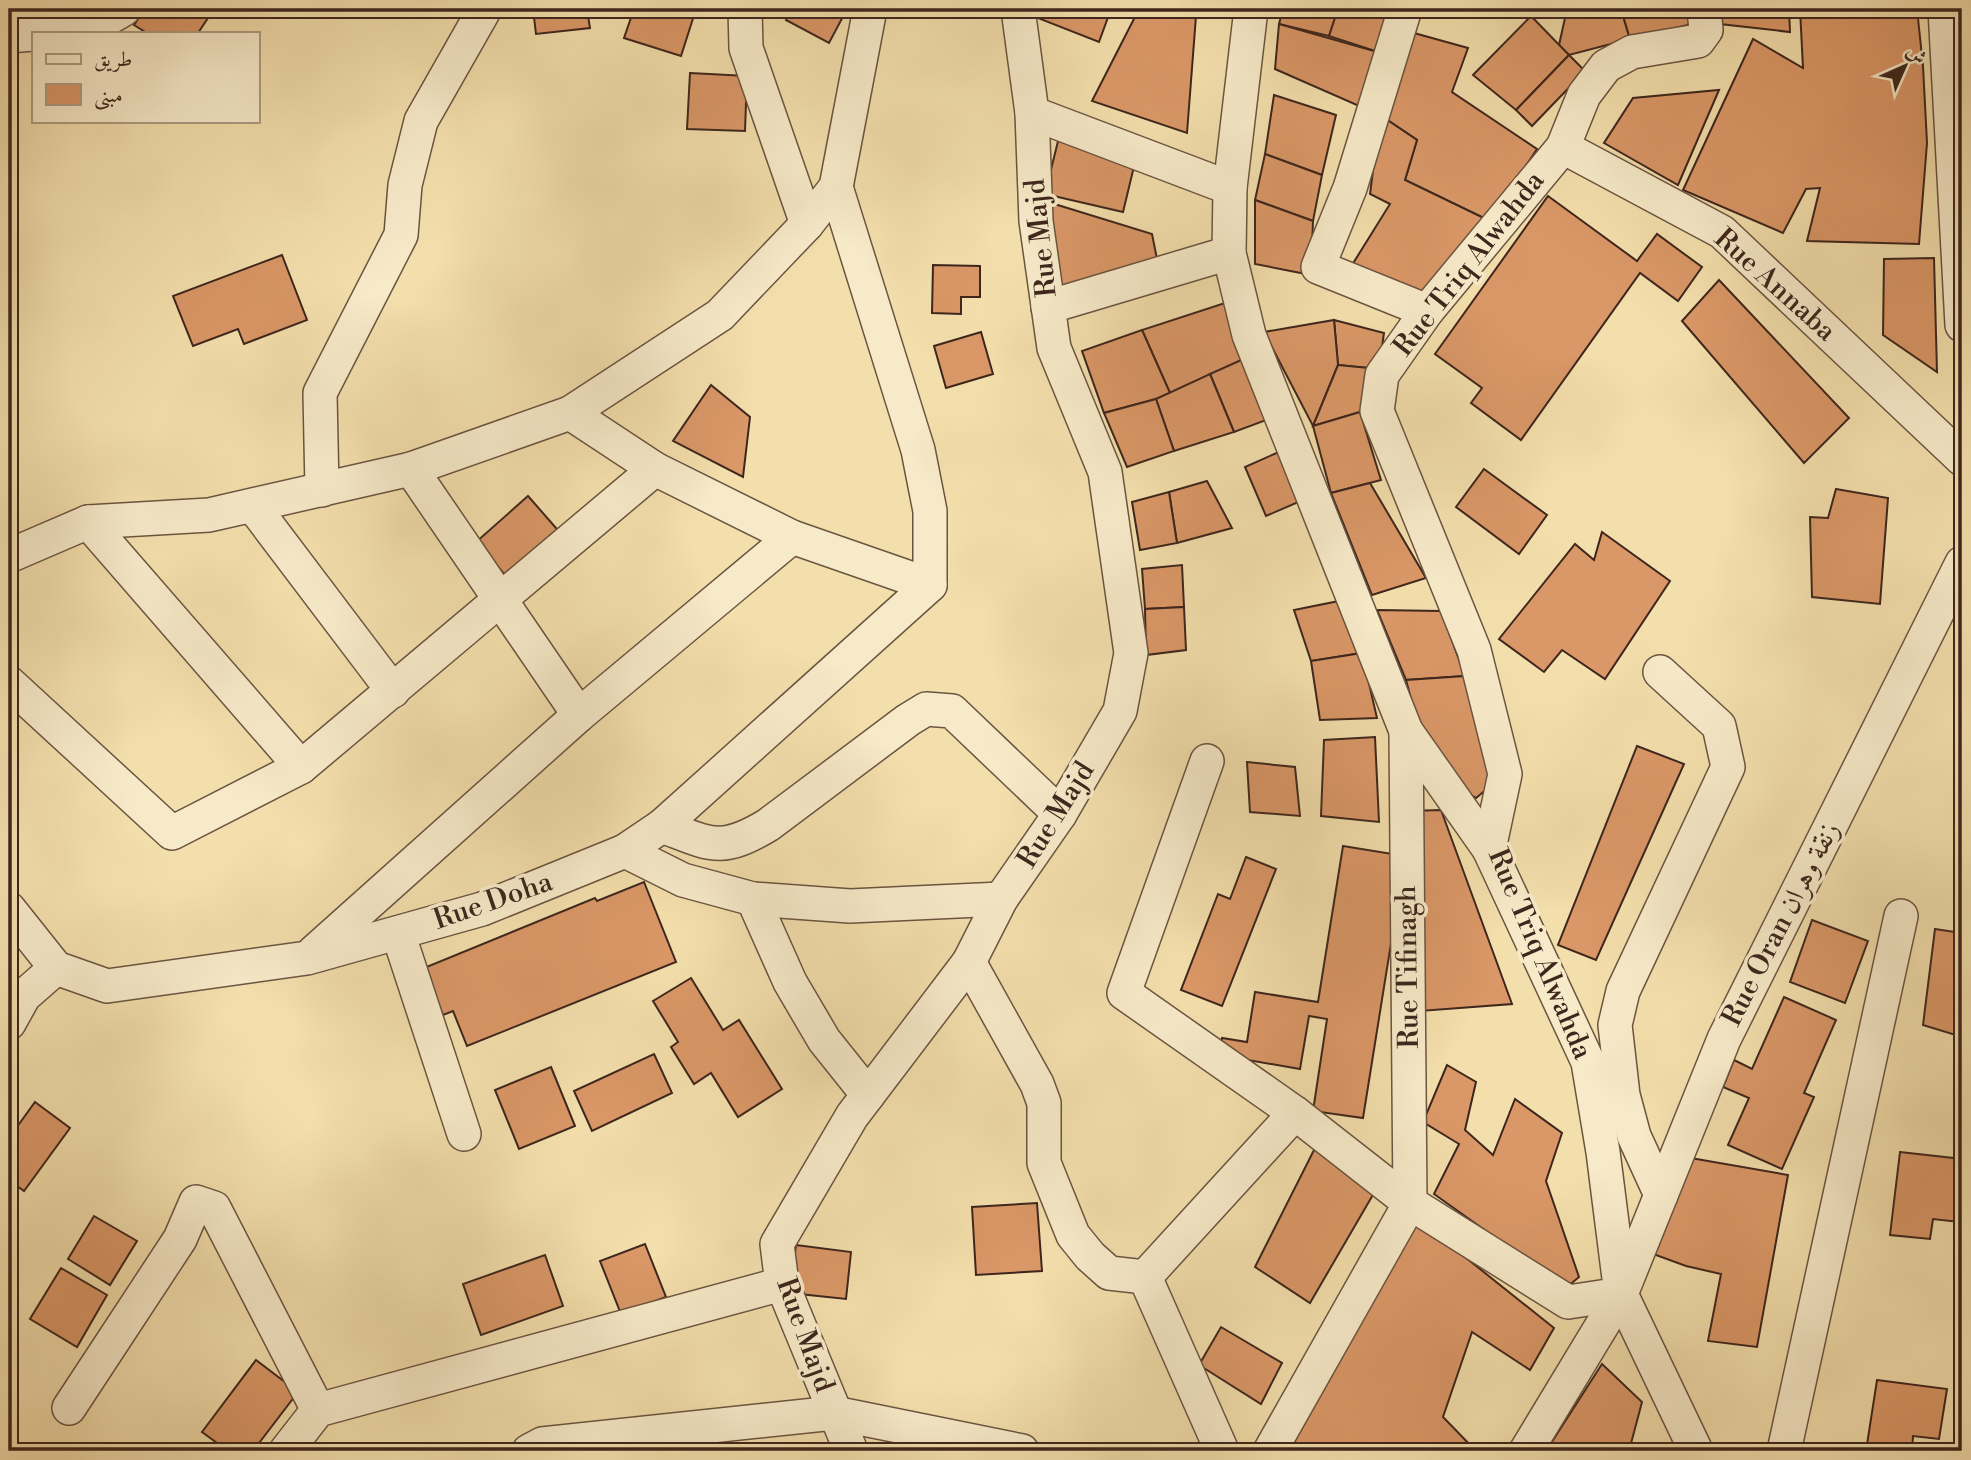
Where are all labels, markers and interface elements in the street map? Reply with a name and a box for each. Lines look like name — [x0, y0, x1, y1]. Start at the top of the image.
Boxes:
legend — [32, 32, 259, 122]
north arrow — [1870, 32, 1940, 102]
text: ش — [1901, 40, 1931, 70]
text: طريق — [94, 47, 132, 73]
text: مبنى — [94, 83, 123, 110]
street label: Rue Triq Alwahda — [1386, 164, 1553, 364]
street label: Rue Majd — [1017, 177, 1065, 299]
street label: Rue Annaba — [1707, 221, 1844, 349]
street label: Rue Majd — [1010, 755, 1102, 875]
street label: Rue Oran زنقة وهران — [1714, 816, 1848, 1032]
street label: Rue Triq Alwahda — [1480, 843, 1600, 1065]
street label: Rue Doha — [429, 864, 558, 938]
street label: Rue Tifinagh — [1389, 885, 1427, 1049]
street label: Rue Majd — [768, 1273, 842, 1397]

